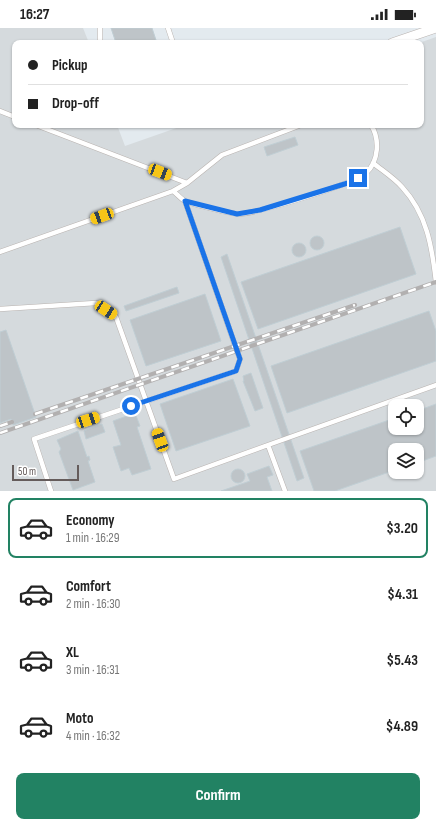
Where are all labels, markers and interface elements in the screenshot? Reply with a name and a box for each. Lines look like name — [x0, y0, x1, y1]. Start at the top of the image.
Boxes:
text: 16:27 — [20, 5, 49, 24]
text: Pickup — [52, 56, 88, 75]
text: Drop-off — [52, 94, 99, 113]
car — [147, 162, 173, 182]
route end — [349, 169, 367, 187]
car — [89, 206, 115, 226]
car — [93, 298, 119, 322]
route start — [122, 397, 140, 415]
map controls — [388, 399, 424, 479]
button: locate — [388, 399, 424, 435]
car — [75, 411, 101, 429]
car — [150, 427, 170, 453]
button: layers — [388, 443, 424, 479]
scale bar — [12, 463, 79, 482]
text: 50 m — [18, 465, 36, 478]
icon: car — [18, 510, 54, 546]
text: Economy — [66, 511, 115, 530]
text: $3.20 — [386, 519, 418, 538]
text: 1 min · 16:29 — [66, 530, 119, 546]
icon: car — [18, 576, 54, 612]
text: Comfort — [66, 577, 111, 596]
text: $4.31 — [387, 585, 418, 604]
text: 2 min · 16:30 — [66, 596, 120, 612]
icon: car — [18, 642, 54, 678]
text: XL — [66, 643, 79, 662]
text: $5.43 — [387, 651, 418, 670]
text: 3 min · 16:31 — [66, 662, 119, 678]
icon: car — [18, 708, 54, 744]
text: Moto — [66, 709, 93, 728]
text: $4.89 — [386, 717, 418, 736]
text: 4 min · 16:32 — [66, 728, 120, 744]
button: Confirm — [16, 773, 420, 819]

